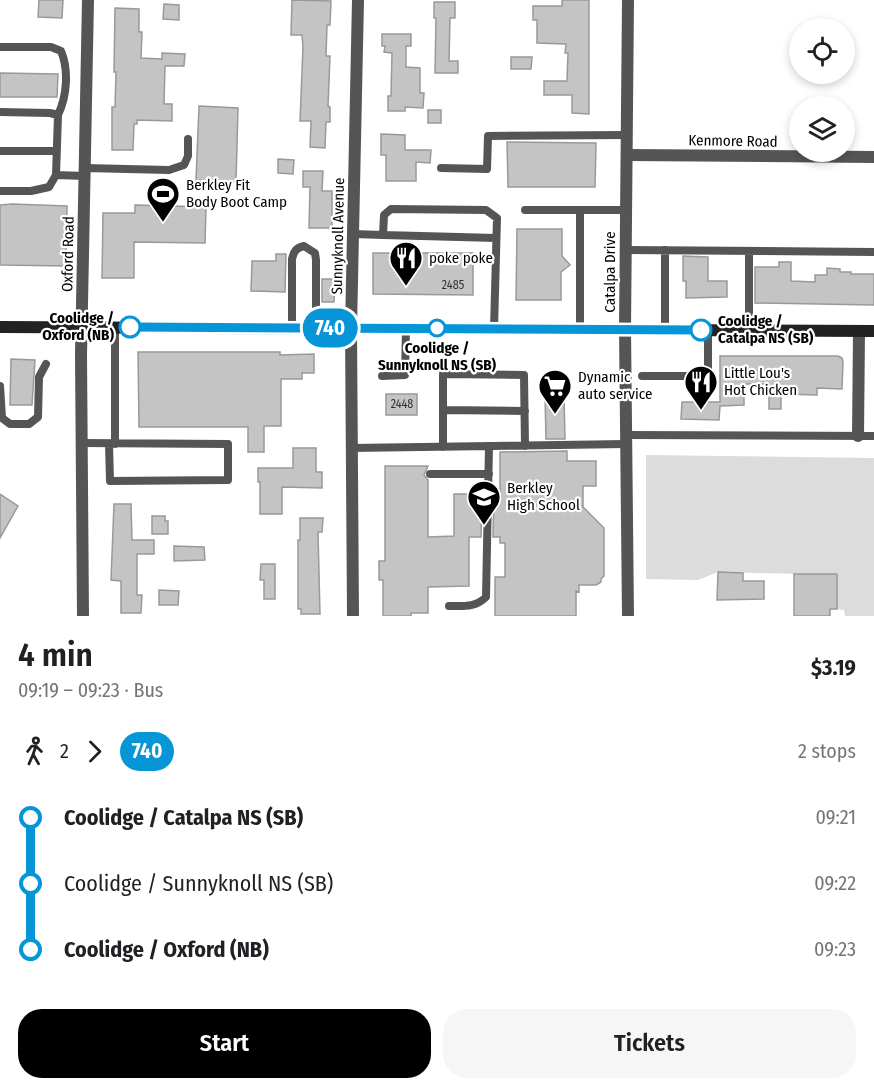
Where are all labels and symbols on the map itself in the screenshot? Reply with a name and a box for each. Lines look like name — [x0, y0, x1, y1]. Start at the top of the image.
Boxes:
street label: Kenmore Road — [688, 131, 778, 151]
sports icon: Berkley Fit Body Boot Camp — [145, 176, 181, 223]
place label: Berkley Fit Body Boot Camp — [186, 176, 287, 211]
street label: Sunnyknoll Avenue — [328, 177, 348, 295]
street label: Oxford Road — [58, 216, 78, 292]
street label: Catalpa Drive — [601, 231, 619, 313]
restaurant icon: poke poke — [388, 240, 424, 287]
place label: poke poke — [429, 249, 493, 267]
house number: 2485 — [442, 278, 465, 292]
line badge: 740 — [296, 308, 364, 348]
place label: Coolidge / Oxford (NB) — [42, 309, 114, 344]
place label: Coolidge / Catalpa NS (SB) — [718, 312, 814, 347]
marker: Coolidge / Oxford (NB) — [119, 316, 141, 338]
marker: Coolidge / Sunnyknoll NS (SB) — [428, 319, 446, 337]
marker: Coolidge / Catalpa NS (SB) — [690, 319, 712, 341]
place label: Coolidge / Sunnyknoll NS (SB) — [378, 339, 497, 374]
restaurant icon: Little Lou's Hot Chicken — [683, 364, 719, 411]
place label: Little Lou's Hot Chicken — [724, 364, 797, 399]
supermarket icon: Dynamic auto service — [537, 368, 573, 415]
place label: Dynamic auto service — [578, 368, 652, 403]
house number: 2448 — [391, 397, 413, 411]
school or university icon: Berkley High School — [466, 479, 502, 526]
place label: Berkley High School — [507, 479, 580, 514]

